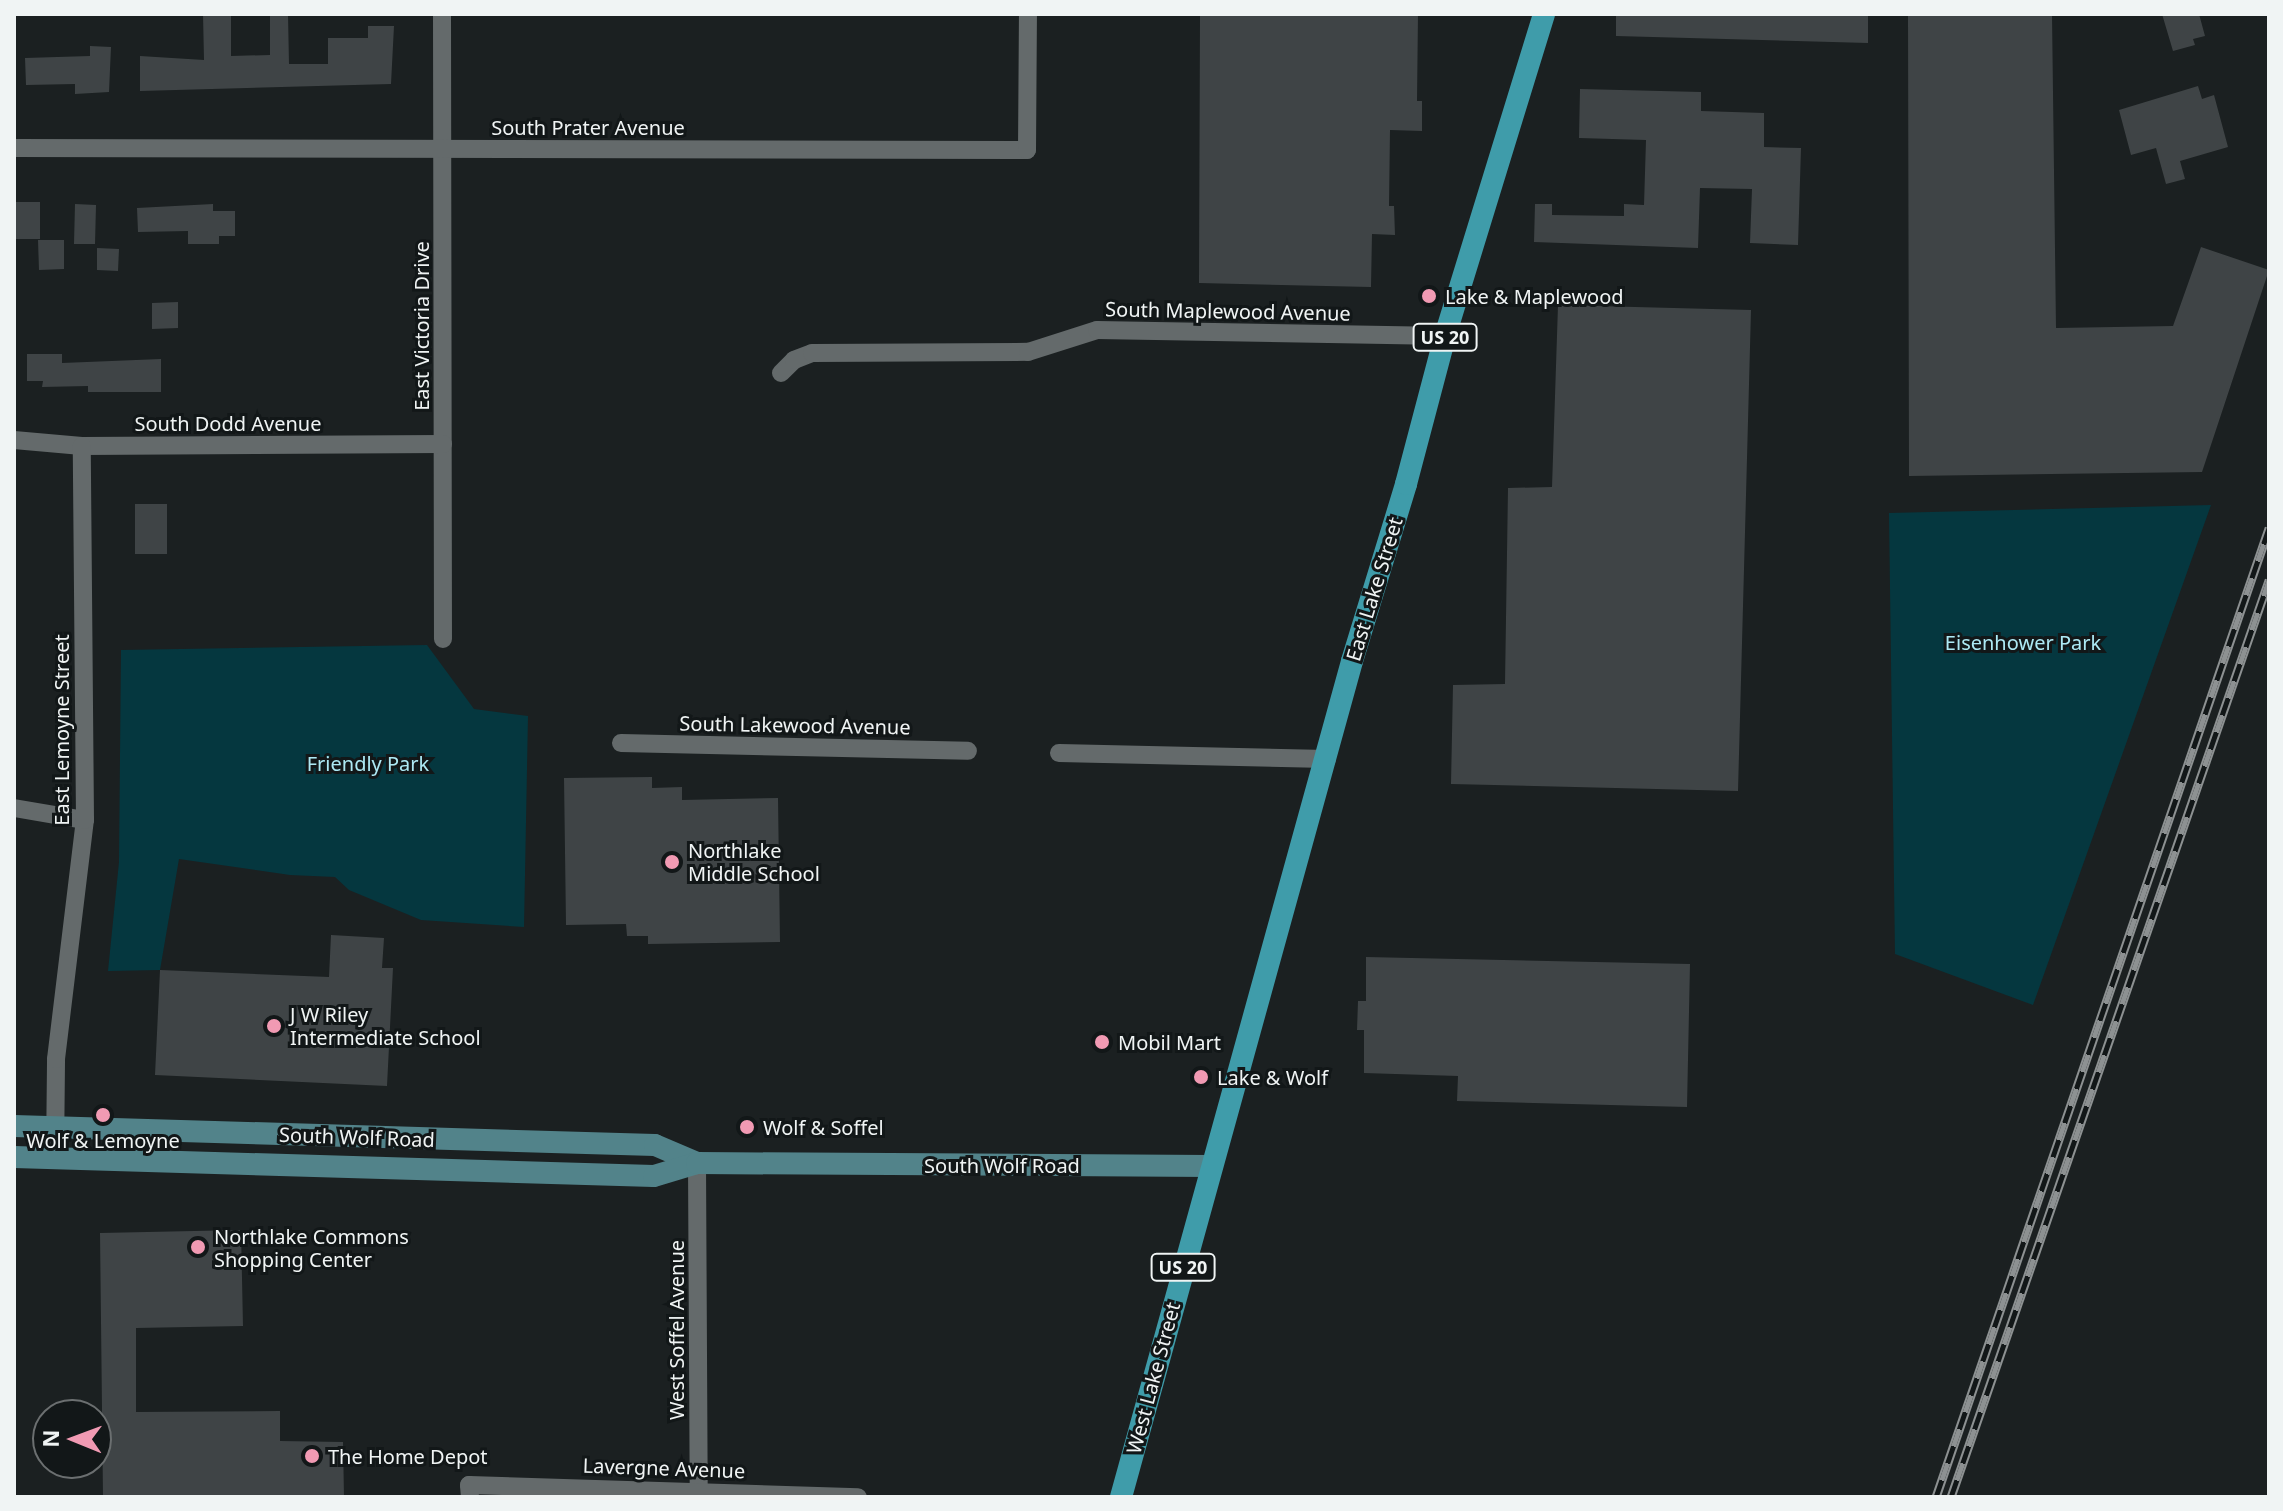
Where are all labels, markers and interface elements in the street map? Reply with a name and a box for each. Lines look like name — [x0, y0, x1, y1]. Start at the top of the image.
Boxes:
street label: South Prater Avenue — [491, 115, 685, 139]
street label: East Victoria Drive — [409, 241, 433, 411]
place label: Lake & Maplewood — [1445, 284, 1624, 308]
marker: Lake & Maplewood — [1420, 287, 1438, 305]
street label: South Maplewood Avenue — [1105, 297, 1351, 325]
road number: US 20 — [1411, 323, 1479, 351]
street label: South Dodd Avenue — [135, 411, 321, 435]
street label: East Lake Street — [1341, 514, 1407, 664]
park label: Eisenhower Park — [1945, 630, 2101, 654]
street label: East Lemoyne Street — [49, 634, 73, 826]
street label: South Lakewood Avenue — [679, 711, 911, 739]
park label: Friendly Park — [307, 751, 429, 775]
place label: Northlake Middle School — [688, 838, 820, 885]
marker: Northlake Middle School — [663, 853, 681, 871]
place label: J W Riley Intermediate School — [290, 1002, 481, 1049]
marker: J W Riley Intermediate School — [265, 1017, 283, 1035]
place label: Mobil Mart — [1118, 1030, 1221, 1054]
marker: Mobil Mart — [1093, 1033, 1111, 1051]
place label: Lake & Wolf — [1217, 1065, 1328, 1089]
marker: Lake & Wolf — [1192, 1068, 1210, 1086]
marker: Wolf & Lemoyne — [94, 1106, 112, 1124]
place label: Wolf & Soffel — [763, 1115, 884, 1139]
marker: Wolf & Soffel — [738, 1118, 756, 1136]
street label: South Wolf Road — [279, 1122, 435, 1152]
place label: Wolf & Lemoyne — [26, 1128, 180, 1152]
street label: South Wolf Road — [924, 1153, 1080, 1177]
place label: Northlake Commons Shopping Center — [214, 1224, 409, 1271]
marker: Northlake Commons Shopping Center — [189, 1238, 207, 1256]
street label: West Soffel Avenue — [664, 1240, 688, 1420]
road number: US 20 — [1149, 1253, 1217, 1281]
street label: West Lake Street — [1121, 1299, 1185, 1457]
north arrow — [32, 1399, 112, 1479]
text: N — [35, 1429, 65, 1448]
place label: The Home Depot — [328, 1444, 488, 1468]
marker: The Home Depot — [303, 1447, 321, 1465]
street label: Lavergne Avenue — [582, 1453, 746, 1483]

